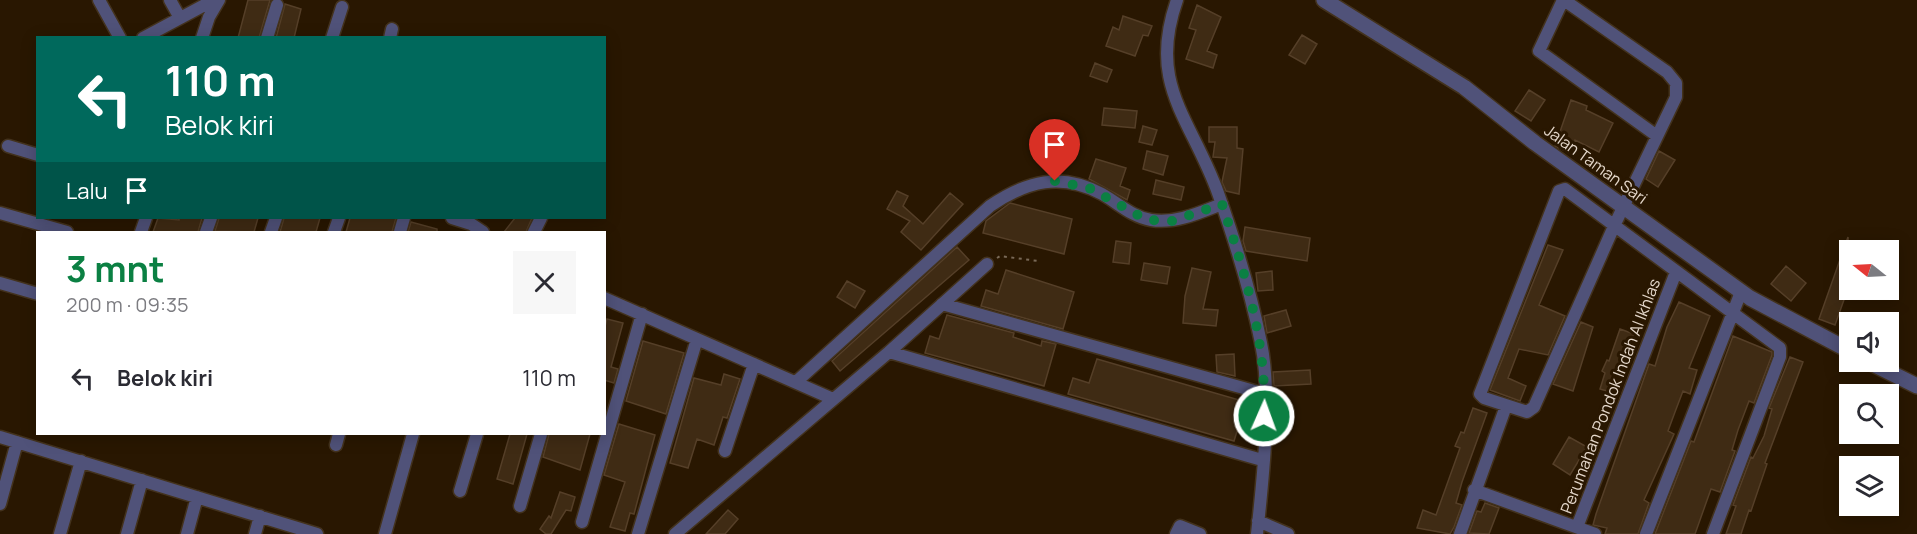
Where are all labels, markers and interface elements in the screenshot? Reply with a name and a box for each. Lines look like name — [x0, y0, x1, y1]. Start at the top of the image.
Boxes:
text: 110 m — [165, 51, 276, 109]
icon: left — [66, 60, 144, 138]
text: Belok kiri — [165, 106, 274, 143]
pin — [1029, 119, 1080, 181]
street label: Jalan Taman Sari — [1540, 119, 1652, 209]
icon: arrive — [1038, 128, 1071, 161]
icon: arrive — [120, 174, 153, 207]
text: Lalu — [66, 176, 108, 206]
north arrow — [1839, 240, 1899, 300]
map controls — [1839, 240, 1899, 516]
text: 3 mnt — [66, 244, 165, 293]
button: close — [513, 251, 576, 314]
street label: Perumahan Pondok Indah Al Ikhlas — [1555, 275, 1665, 517]
text: 200 m · 09:35 — [66, 291, 189, 318]
button: sound — [1839, 312, 1899, 372]
icon: left — [66, 362, 99, 395]
text: Belok kiri — [117, 363, 213, 393]
text: 110 m — [522, 363, 576, 393]
position arrow — [1232, 384, 1296, 448]
button: search — [1839, 384, 1899, 444]
button: layers — [1839, 456, 1899, 516]

